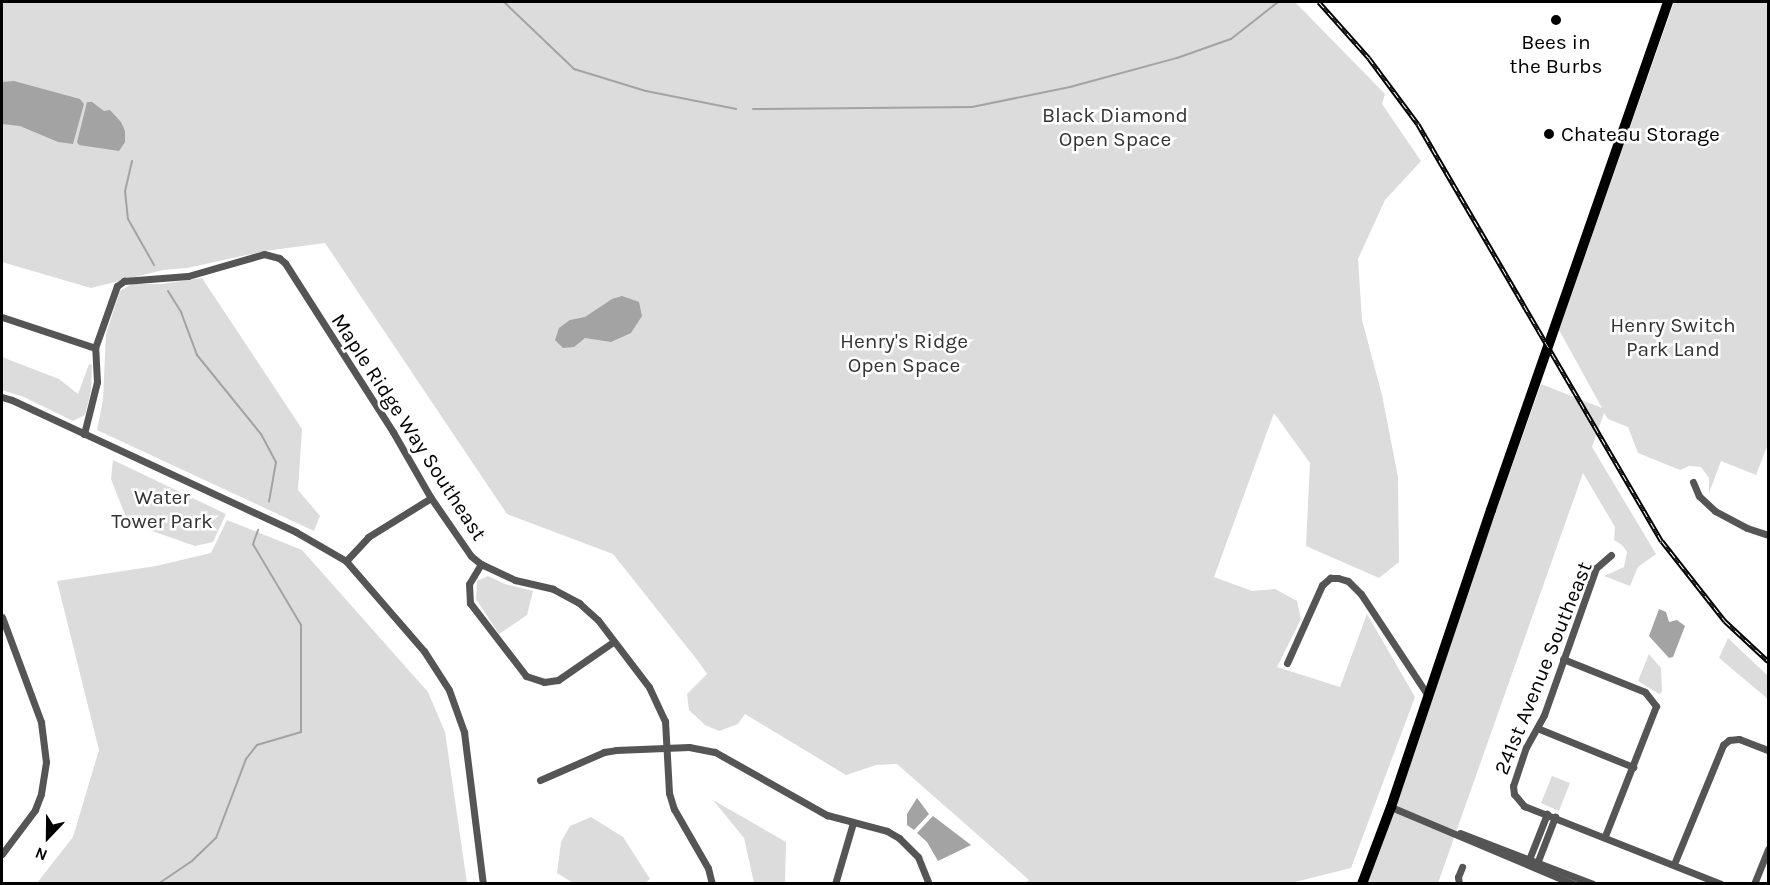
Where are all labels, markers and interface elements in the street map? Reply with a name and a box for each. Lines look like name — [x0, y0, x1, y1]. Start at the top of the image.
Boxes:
marker: Bees in the Burbs — [1549, 13, 1563, 27]
place label: Bees in the Burbs — [1509, 29, 1603, 79]
park label: Black Diamond Open Space — [1042, 102, 1188, 152]
place label: Chateau Storage — [1561, 121, 1720, 147]
marker: Chateau Storage — [1542, 127, 1556, 141]
street label: Maple Ridge Way Southeast — [326, 309, 492, 545]
park label: Henry Switch Park Land — [1610, 312, 1736, 362]
park label: Henry's Ridge Open Space — [840, 328, 968, 378]
park label: Water Tower Park — [111, 484, 213, 534]
street label: 241st Avenue Southeast — [1489, 558, 1597, 778]
north arrow — [18, 807, 78, 867]
text: N — [32, 843, 50, 865]

